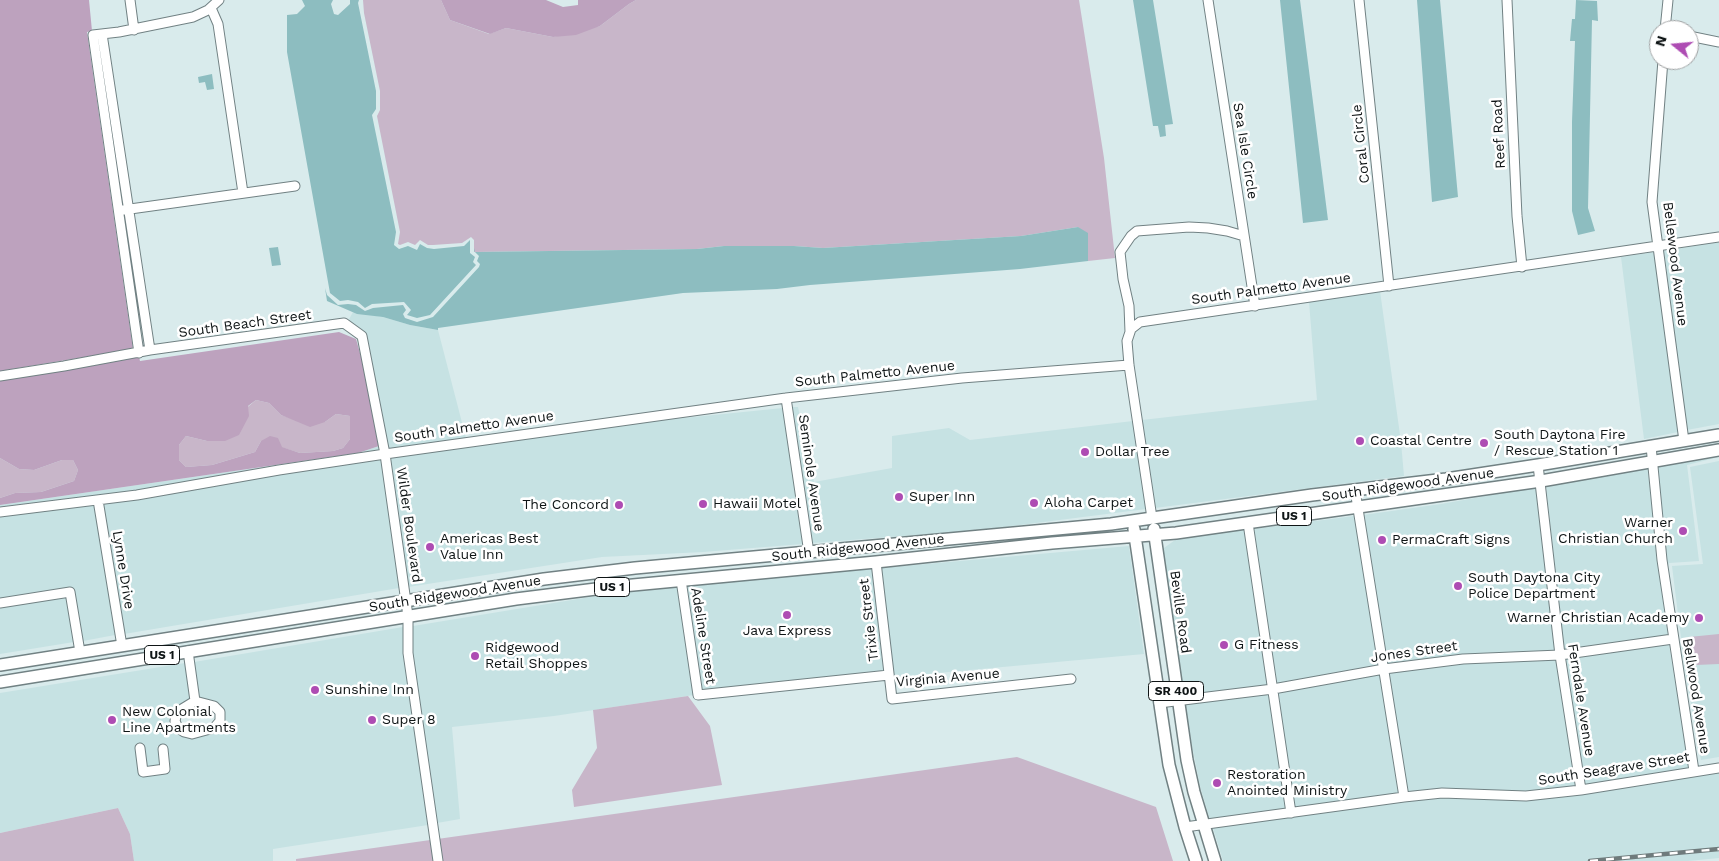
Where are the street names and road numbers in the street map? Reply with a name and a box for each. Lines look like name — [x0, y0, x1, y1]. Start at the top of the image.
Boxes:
street label: Reef Road — [1489, 99, 1509, 169]
street label: Sea Isle Circle — [1229, 102, 1261, 200]
street label: Coral Circle — [1348, 104, 1374, 184]
street label: Bellewood Avenue — [1659, 201, 1691, 327]
street label: South Palmetto Avenue — [1190, 269, 1352, 309]
street label: South Beach Street — [178, 306, 312, 342]
street label: South Palmetto Avenue — [794, 357, 956, 391]
street label: South Palmetto Avenue — [393, 407, 555, 447]
street label: Seminole Avenue — [794, 413, 828, 533]
street label: South Ridgewood Avenue — [1321, 465, 1495, 505]
street label: Wilder Boulevard — [393, 466, 425, 584]
road number: US 1 — [1276, 506, 1312, 526]
street label: Lynne Drive — [108, 530, 138, 610]
street label: South Ridgewood Avenue — [771, 531, 945, 565]
street label: Beville Road — [1166, 569, 1194, 655]
street label: South Ridgewood Avenue — [368, 572, 542, 616]
road number: US 1 — [594, 578, 630, 596]
street label: Trixie Street — [856, 578, 882, 662]
street label: Adeline Street — [687, 586, 719, 686]
street label: Bellwood Avenue — [1679, 637, 1713, 755]
street label: Jones Street — [1370, 638, 1458, 666]
street label: Ferndale Avenue — [1564, 643, 1598, 757]
road number: US 1 — [144, 646, 180, 664]
street label: Virginia Avenue — [895, 665, 1001, 691]
road number: SR 400 — [1148, 681, 1204, 700]
street label: South Seagrave Street — [1537, 749, 1691, 789]

